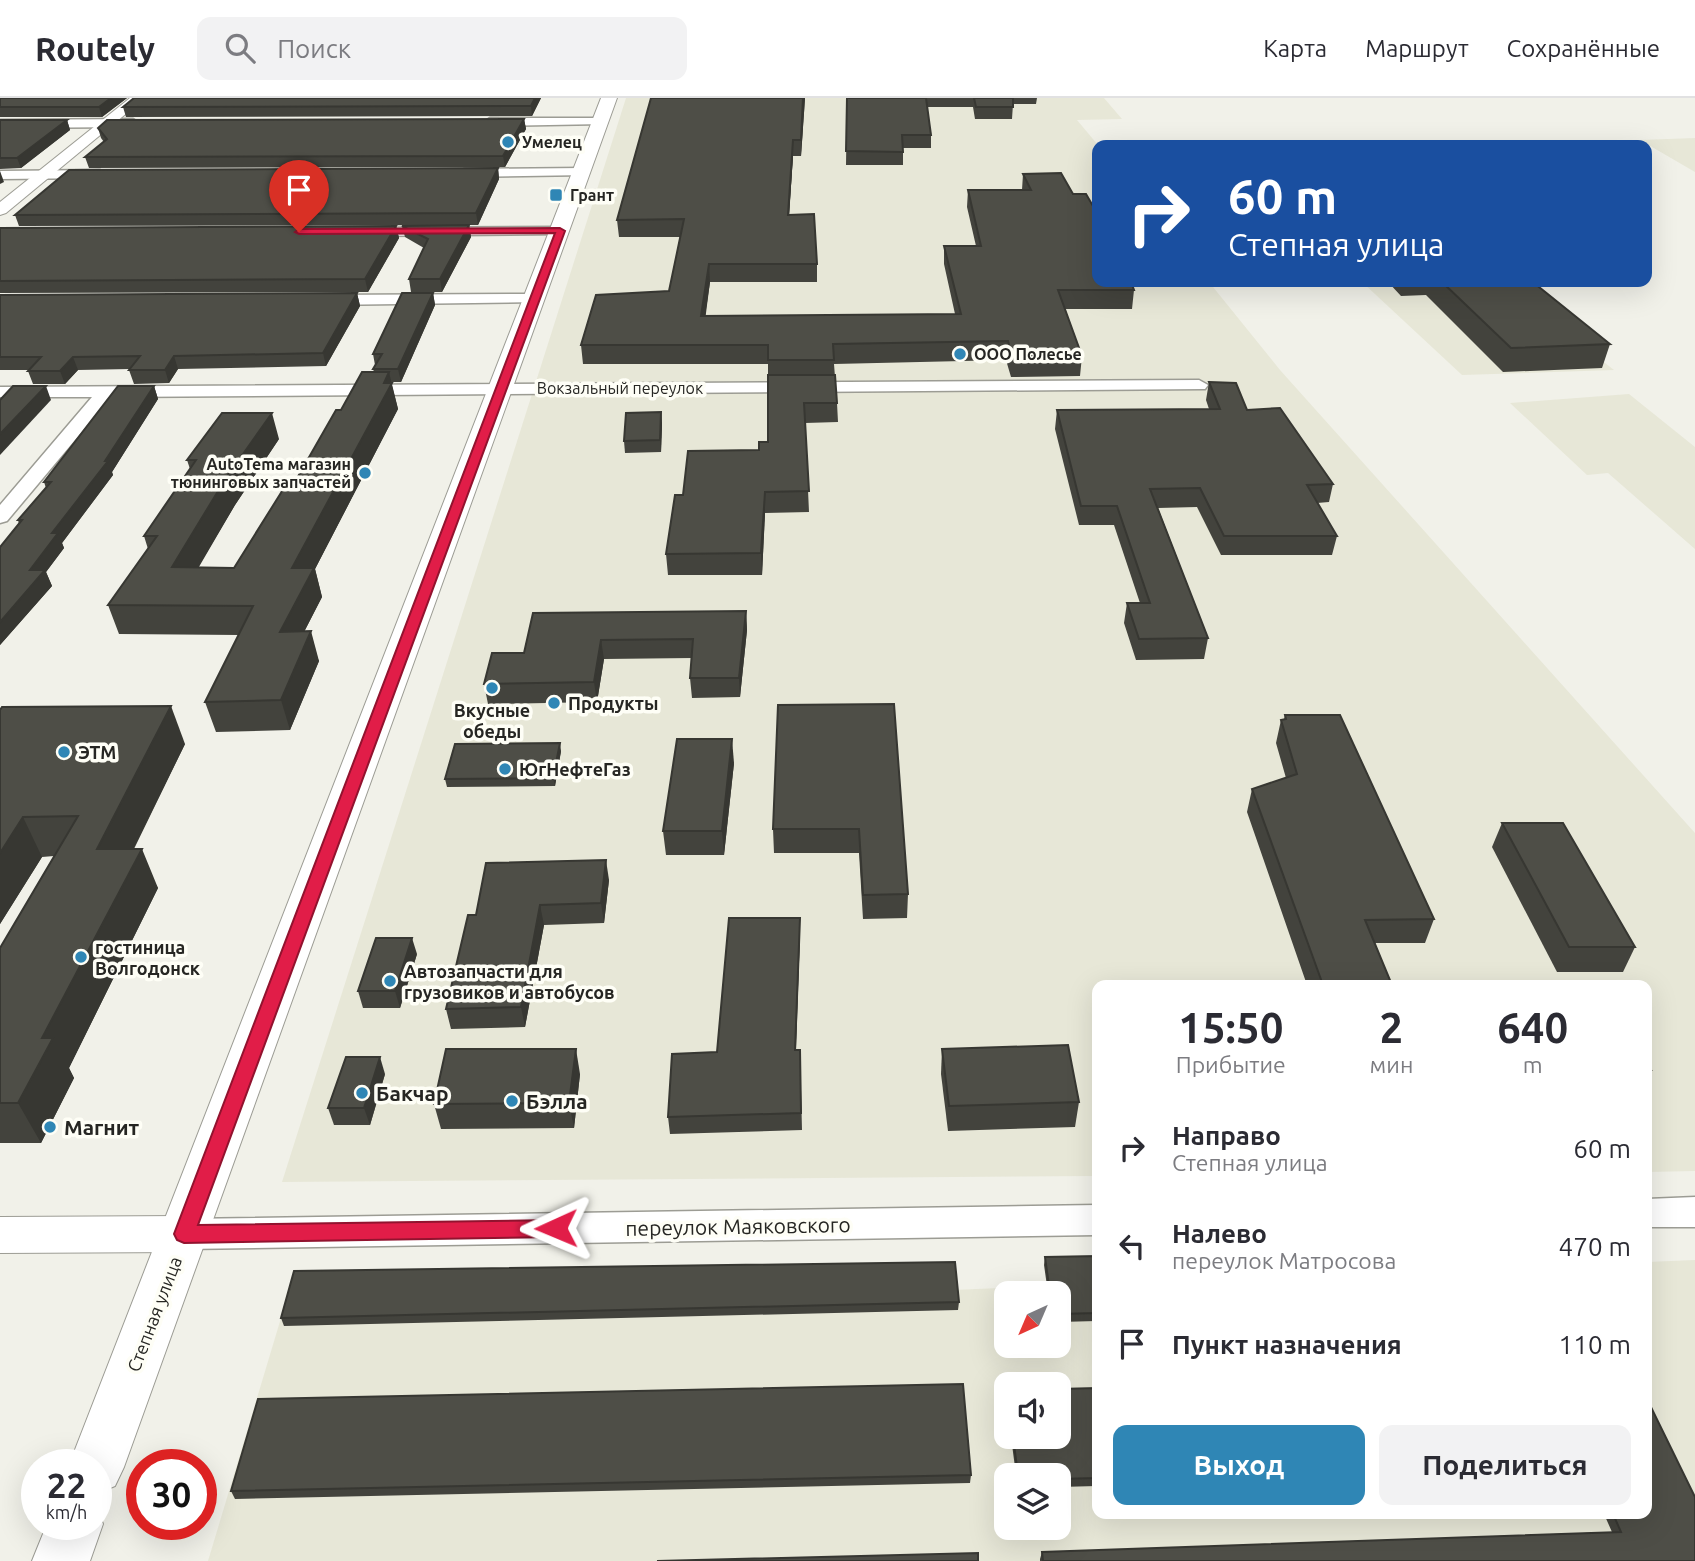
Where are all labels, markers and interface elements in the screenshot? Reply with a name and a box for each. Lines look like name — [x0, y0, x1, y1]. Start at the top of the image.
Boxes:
search box — [197, 17, 687, 80]
icon: search — [221, 29, 259, 67]
text: Routely — [35, 30, 155, 67]
text: Поиск — [277, 34, 351, 63]
text: Карта — [1263, 35, 1327, 62]
text: Маршрут — [1365, 35, 1469, 62]
text: Сохранённые — [1507, 35, 1660, 62]
place label: Умелец — [522, 133, 582, 151]
marker: Умелец — [500, 134, 516, 150]
pin — [269, 160, 329, 232]
icon: right — [1113, 168, 1204, 259]
text: 60 m — [1228, 168, 1337, 223]
icon: arrive — [280, 171, 318, 209]
place label: Грант — [570, 186, 614, 204]
marker: Грант — [548, 187, 564, 203]
text: Степная улица — [1228, 226, 1445, 262]
place label: ООО Полесье — [974, 345, 1082, 363]
marker: ООО Полесье — [952, 346, 968, 362]
street label: Вокзальный переулок — [537, 379, 703, 397]
place label: AutoTema магазин тюнинговых запчастей — [171, 455, 351, 491]
marker: AutoTema магазин тюнинговых запчастей — [357, 465, 373, 481]
marker: Вкусные обеды — [484, 680, 500, 696]
place label: Продукты — [568, 693, 658, 713]
marker: Продукты — [546, 695, 562, 711]
place label: Вкусные обеды — [454, 700, 530, 741]
place label: ЭТМ — [78, 742, 116, 762]
marker: ЭТМ — [56, 744, 72, 760]
place label: ЮгНефтеГаз — [519, 759, 631, 779]
marker: ЮгНефтеГаз — [497, 761, 513, 777]
place label: гостиница Волгодонск — [95, 937, 201, 978]
marker: гостиница Волгодонск — [73, 949, 89, 965]
place label: Автозапчасти для грузовиков и автобусов — [404, 961, 615, 1002]
marker: Автозапчасти для грузовиков и автобусов — [382, 973, 398, 989]
text: 15:50 — [1178, 1004, 1283, 1051]
text: 2 — [1380, 1004, 1403, 1051]
text: 640 — [1497, 1004, 1568, 1051]
text: Прибытие — [1176, 1052, 1286, 1077]
text: мин — [1370, 1052, 1413, 1077]
text: m — [1523, 1052, 1543, 1077]
place label: Бакчар — [376, 1081, 449, 1105]
marker: Бакчар — [354, 1085, 370, 1101]
place label: Бэлла — [526, 1089, 588, 1113]
marker: Бэлла — [504, 1093, 520, 1109]
place label: Магнит — [64, 1115, 140, 1139]
marker: Магнит — [42, 1119, 58, 1135]
text: Направо — [1172, 1121, 1281, 1150]
icon: right — [1113, 1129, 1151, 1167]
text: 60 m — [1573, 1134, 1631, 1163]
text: Степная улица — [1172, 1150, 1328, 1175]
position arrow — [519, 1191, 593, 1265]
street label: переулок Маяковского — [625, 1212, 851, 1240]
text: Налево — [1172, 1219, 1267, 1248]
icon: left — [1113, 1227, 1151, 1265]
text: 470 m — [1559, 1232, 1631, 1261]
text: переулок Матросова — [1172, 1248, 1396, 1273]
street label: Степная улица — [123, 1254, 185, 1374]
north arrow — [994, 1281, 1071, 1358]
map controls — [994, 1281, 1071, 1540]
icon: arrive — [1113, 1325, 1151, 1363]
text: Пункт назначения — [1172, 1330, 1402, 1359]
text: 110 m — [1559, 1330, 1631, 1359]
button: sound — [994, 1372, 1071, 1449]
button: Выход — [1113, 1425, 1365, 1505]
button: Поделиться — [1379, 1425, 1631, 1505]
speed limit sign: 30 — [126, 1449, 217, 1540]
button: layers — [994, 1463, 1071, 1540]
text: 22 — [47, 1465, 86, 1505]
text: km/h — [46, 1502, 87, 1522]

